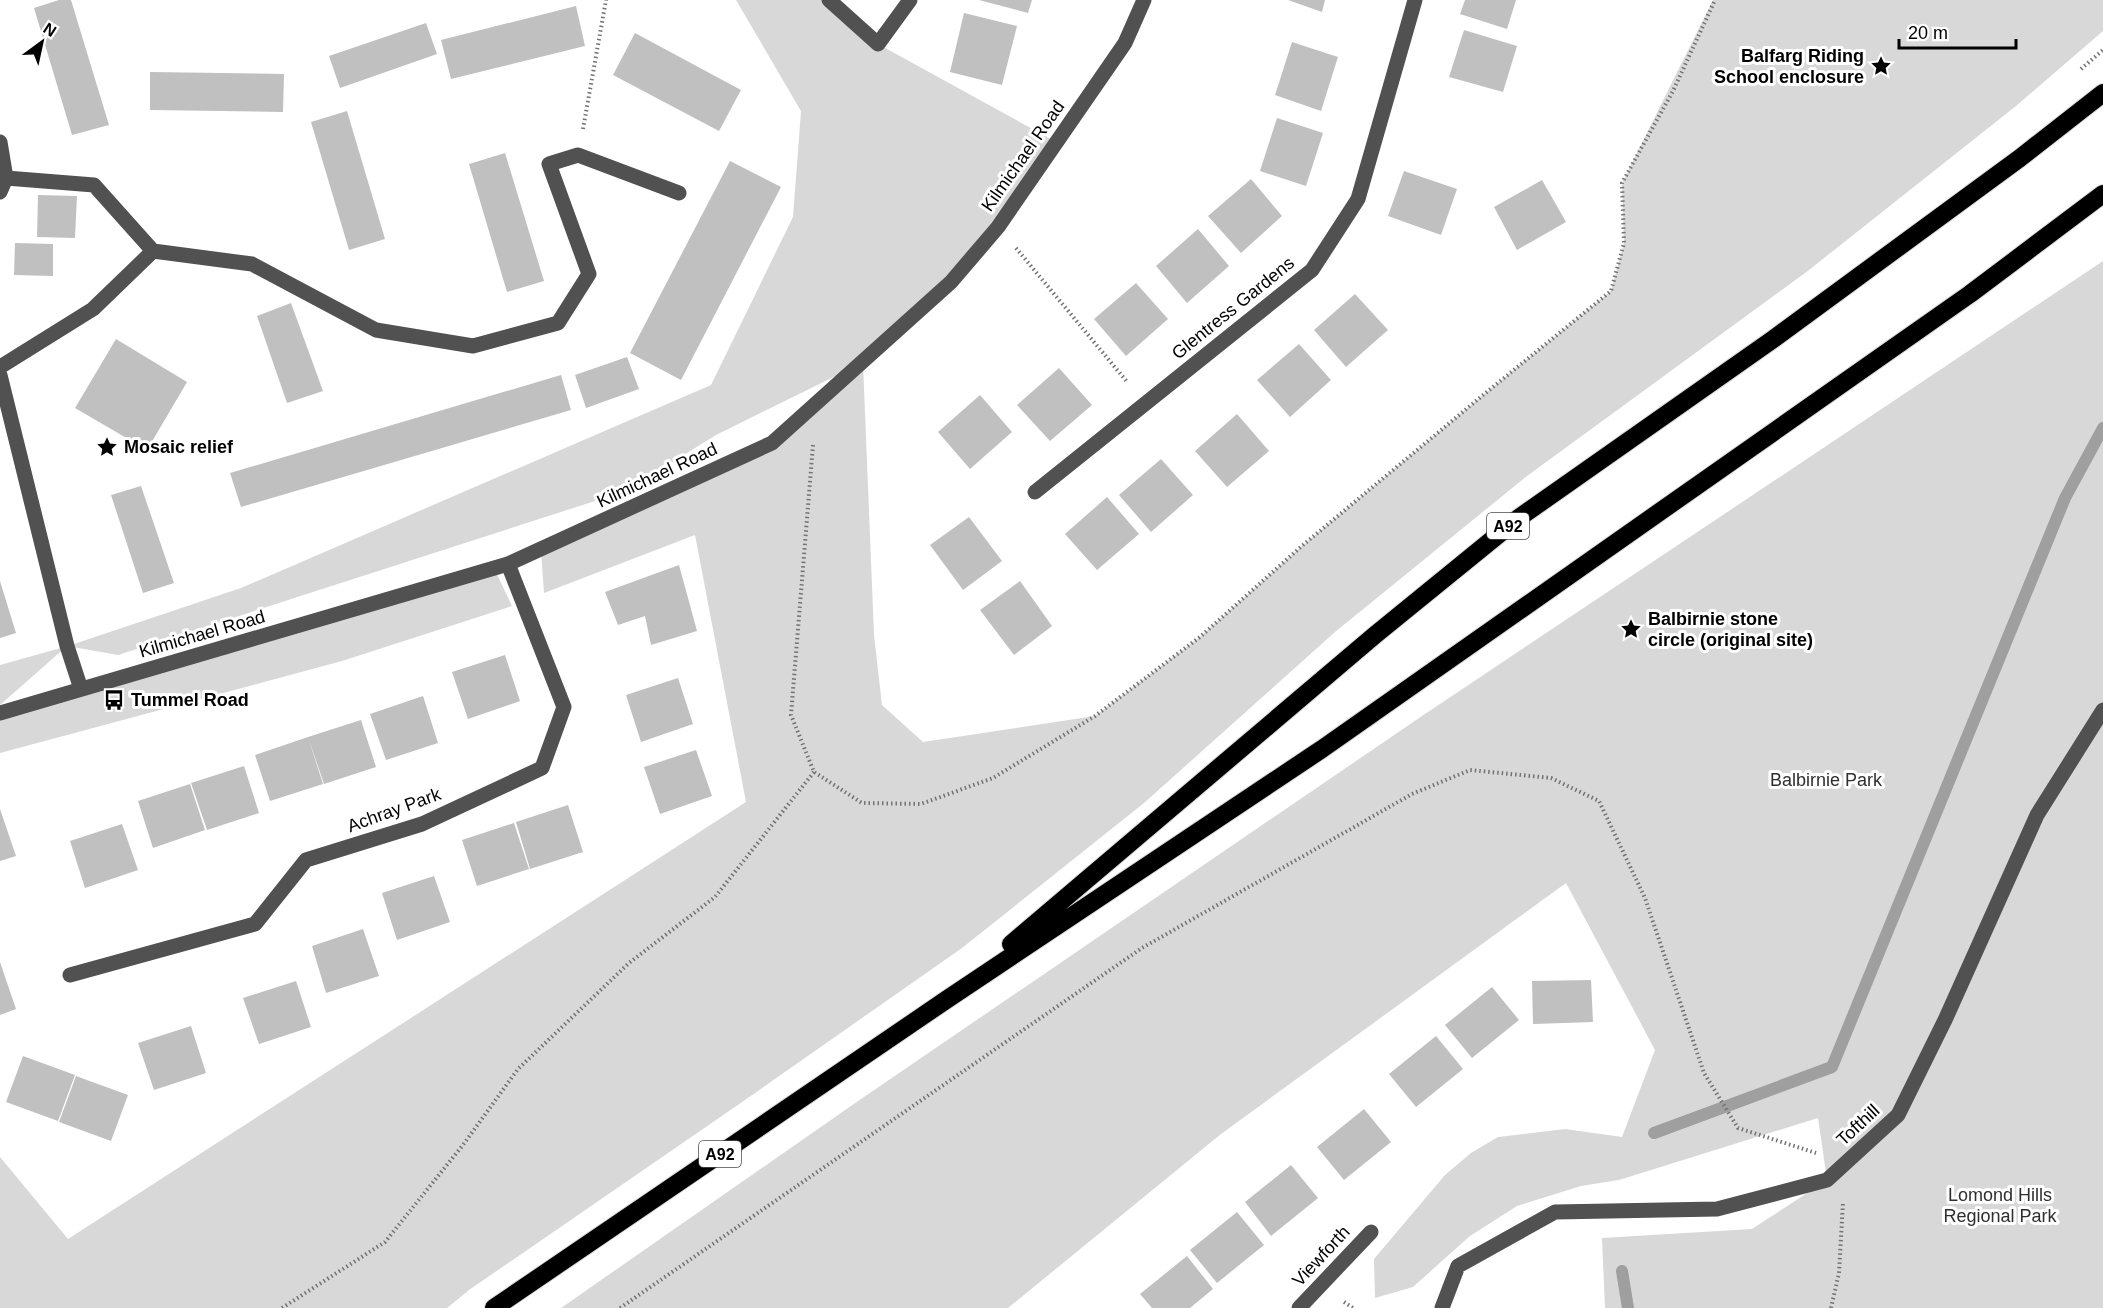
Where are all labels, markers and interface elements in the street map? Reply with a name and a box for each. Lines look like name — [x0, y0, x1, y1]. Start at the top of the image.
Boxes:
north arrow — [12, 12, 72, 72]
scale bar — [1899, 12, 2016, 50]
text: N — [40, 20, 59, 40]
text: 20 m — [1908, 23, 1948, 43]
place label: Balfarg Riding School enclosure — [1714, 46, 1864, 87]
place icon: Balfarg Riding School enclosure — [1869, 54, 1893, 78]
street label: Kilmichael Road — [978, 97, 1068, 215]
street label: Glentress Gardens — [1168, 253, 1298, 363]
place icon: Mosaic relief — [95, 435, 119, 459]
place label: Mosaic relief — [124, 437, 234, 457]
street label: Kilmichael Road — [594, 438, 720, 512]
road number: A92 — [1487, 513, 1529, 539]
street label: Kilmichael Road — [137, 606, 267, 662]
place label: Balbirnie stone circle (original site) — [1648, 609, 1813, 650]
place icon: Balbirnie stone circle (original site) — [1619, 617, 1643, 641]
bus stop icon: Tummel Road — [102, 688, 126, 712]
place label: Tummel Road — [131, 690, 249, 710]
park label: Balbirnie Park — [1770, 770, 1883, 790]
street label: Achray Park — [345, 783, 444, 836]
street label: Tofthill — [1833, 1100, 1883, 1150]
road number: A92 — [699, 1141, 741, 1167]
park label: Lomond Hills Regional Park — [1943, 1185, 2058, 1226]
street label: Viewforth — [1288, 1222, 1354, 1290]

